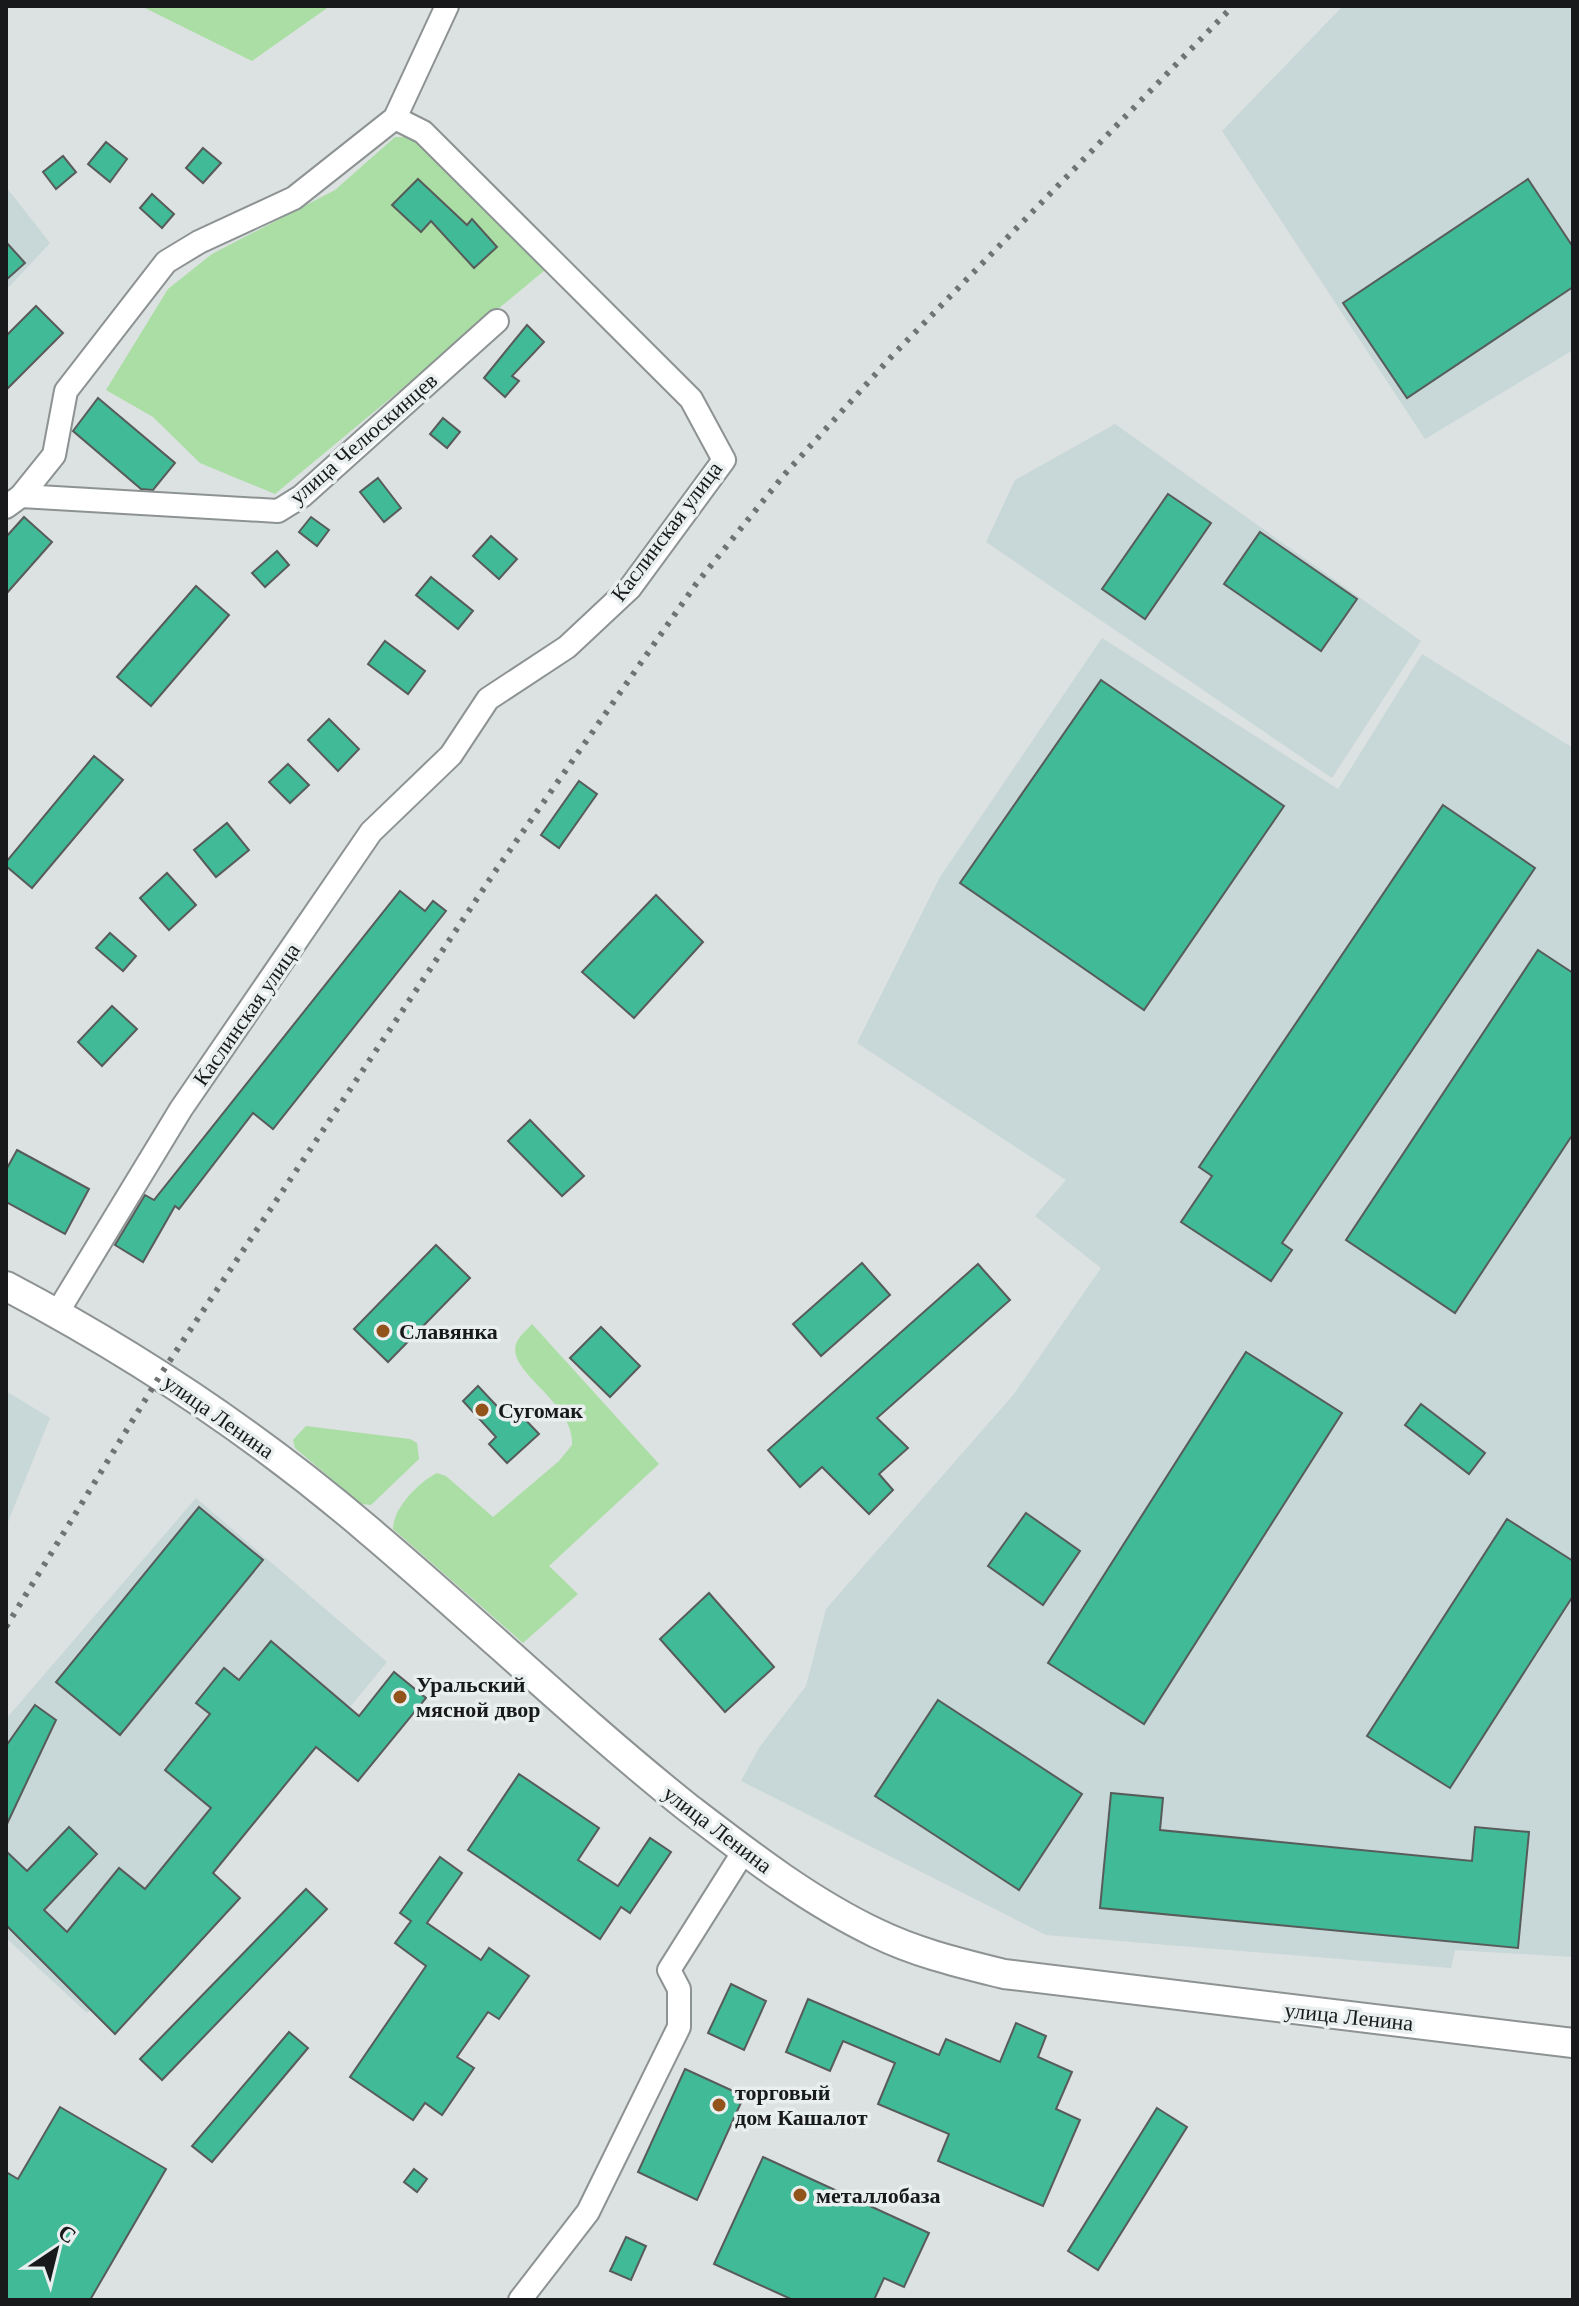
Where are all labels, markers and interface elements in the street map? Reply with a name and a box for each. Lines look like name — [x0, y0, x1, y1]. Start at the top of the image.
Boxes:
street label: улица Челюскинцев — [284, 368, 442, 509]
street label: Каслинская улица — [606, 456, 727, 606]
street label: Каслинская улица — [188, 938, 305, 1090]
place label: Славянка — [399, 1319, 498, 1344]
marker: Славянка — [374, 1322, 392, 1340]
street label: улица Ленина — [159, 1369, 279, 1464]
place label: Сугомак — [498, 1398, 583, 1423]
marker: Сугомак — [473, 1401, 491, 1419]
place label: Уральский мясной двор — [416, 1672, 541, 1722]
marker: Уральский мясной двор — [391, 1688, 409, 1706]
street label: улица Ленина — [658, 1780, 777, 1878]
street label: улица Ленина — [1283, 1997, 1415, 2036]
place label: торговый дом Кашалот — [735, 2080, 868, 2130]
marker: торговый дом Кашалот — [710, 2096, 728, 2114]
place label: металлобаза — [816, 2183, 941, 2208]
marker: металлобаза — [791, 2186, 809, 2204]
north arrow — [16, 2210, 96, 2290]
text: С — [54, 2219, 81, 2249]

